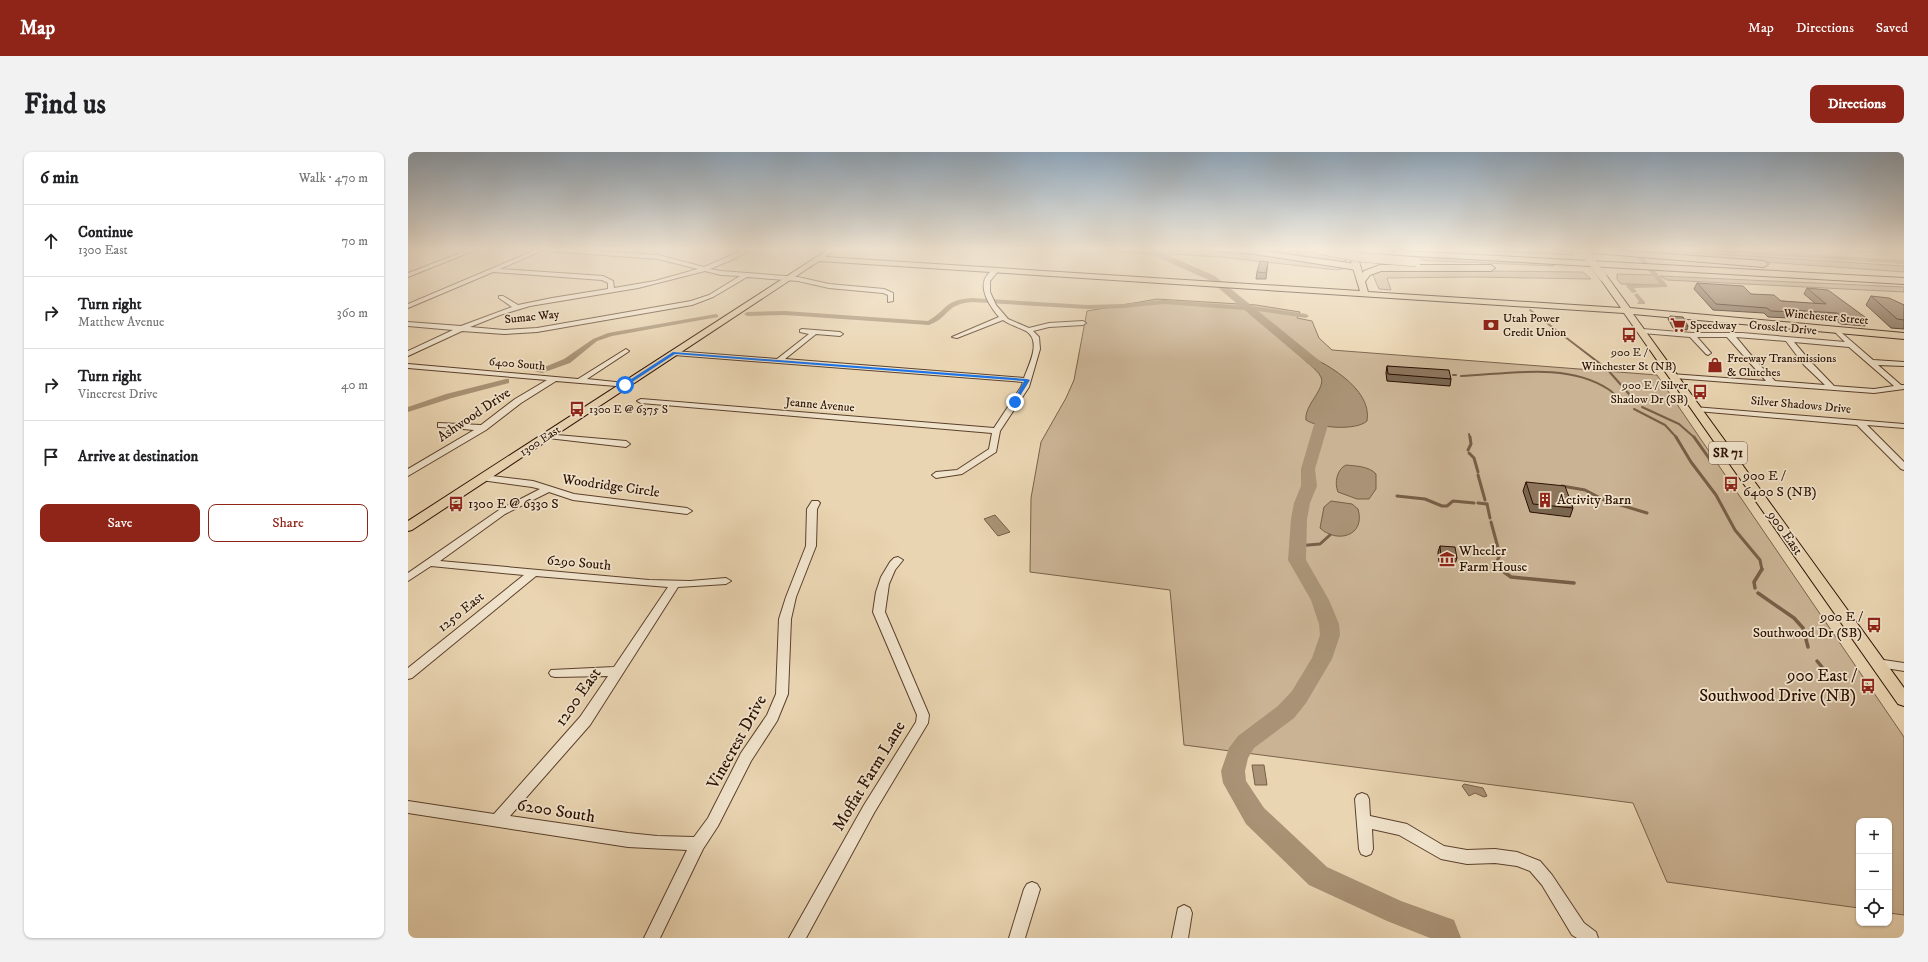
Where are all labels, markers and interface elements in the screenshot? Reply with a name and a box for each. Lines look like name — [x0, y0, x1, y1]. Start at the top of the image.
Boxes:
text: Map — [20, 17, 55, 40]
text: Map — [1748, 19, 1774, 37]
text: Directions — [1796, 19, 1854, 37]
text: Saved — [1876, 19, 1908, 37]
button: Directions — [1810, 85, 1904, 123]
text: Find us — [24, 87, 106, 122]
text: 6 min — [40, 167, 79, 189]
text: Walk · 470 m — [299, 170, 368, 186]
text: Continue — [78, 223, 133, 242]
icon: ahead — [40, 230, 62, 252]
text: 70 m — [342, 233, 368, 249]
text: 1300 East — [78, 242, 128, 258]
text: Turn right — [78, 295, 141, 314]
icon: right — [40, 302, 62, 324]
text: 360 m — [337, 305, 368, 321]
street label: Winchester Street — [1782, 306, 1869, 328]
street label: Sumac Way — [504, 307, 560, 327]
place label: Utah Power Credit Union — [1503, 311, 1567, 340]
text: Matthew Avenue — [78, 314, 164, 330]
bank icon: Utah Power Credit Union — [1482, 316, 1500, 334]
supermarket icon: Speedway — [1669, 316, 1687, 334]
place label: Speedway — [1690, 318, 1737, 333]
street label: Crosslet Drive — [1749, 318, 1818, 338]
bus stop icon: 900 E / Winchester St (NB) — [1620, 326, 1638, 344]
place label: 900 E / Winchester St (NB) — [1581, 345, 1676, 374]
place label: Freeway Transmissions & Clutches — [1727, 351, 1836, 380]
street label: 6400 South — [488, 354, 547, 374]
shop icon: Freeway Transmissions & Clutches — [1706, 356, 1724, 374]
text: Turn right — [78, 367, 141, 386]
icon: right — [40, 374, 62, 396]
route start — [616, 376, 634, 394]
text: 40 m — [341, 377, 368, 393]
place label: 900 E / Silver Shadow Dr (SB) — [1610, 378, 1689, 407]
bus stop icon: 900 E / Silver Shadow Dr (SB) — [1691, 383, 1709, 401]
street label: Ashwood Drive — [434, 384, 514, 446]
text: Vinecrest Drive — [78, 386, 158, 402]
route end — [1006, 393, 1024, 411]
street label: Silver Shadows Drive — [1750, 393, 1852, 417]
street label: Jeanne Avenue — [784, 394, 855, 415]
bus stop icon: 1300 E @ 6375 S — [568, 400, 586, 418]
place label: 1300 E @ 6375 S — [589, 402, 668, 417]
street label: 1300 East — [517, 422, 563, 460]
road number: SR 71 — [1709, 442, 1747, 464]
icon: arrive — [40, 446, 62, 468]
text: Arrive at destination — [78, 447, 198, 466]
place label: 900 E / 6400 S (NB) — [1742, 467, 1817, 501]
street label: Woodridge Circle — [560, 470, 661, 502]
bus stop icon: 900 E / 6400 S (NB) — [1722, 475, 1740, 493]
building icon: Activity Barn — [1536, 491, 1554, 509]
place label: Activity Barn — [1557, 491, 1632, 509]
bus stop icon: 1300 E @ 6330 S — [447, 495, 465, 513]
place label: 1300 E @ 6330 S — [468, 495, 559, 513]
button: Save — [40, 504, 200, 542]
button: Share — [208, 504, 368, 542]
street label: 900 East — [1763, 507, 1807, 559]
place label: Wheeler Farm House — [1458, 542, 1528, 576]
museum icon: Wheeler Farm House — [1438, 550, 1456, 568]
street label: 6290 South — [546, 551, 613, 575]
street label: 1250 East — [434, 588, 488, 636]
place label: 900 E / Southwood Dr (SB) — [1753, 608, 1863, 642]
bus stop icon: 900 E / Southwood Dr (SB) — [1865, 616, 1883, 634]
street label: 1200 East — [550, 663, 607, 731]
place label: 900 East / Southwood Drive (NB) — [1699, 665, 1857, 707]
bus stop icon: 900 East / Southwood Drive (NB) — [1859, 677, 1877, 695]
street label: Vinecrest Drive — [702, 691, 772, 794]
street label: Moffat Farm Lane — [827, 717, 911, 835]
street label: 6200 South — [515, 794, 597, 828]
map controls — [1856, 818, 1892, 926]
button: + — [1856, 818, 1892, 854]
button: − — [1856, 854, 1892, 890]
button: locate — [1856, 890, 1892, 926]

